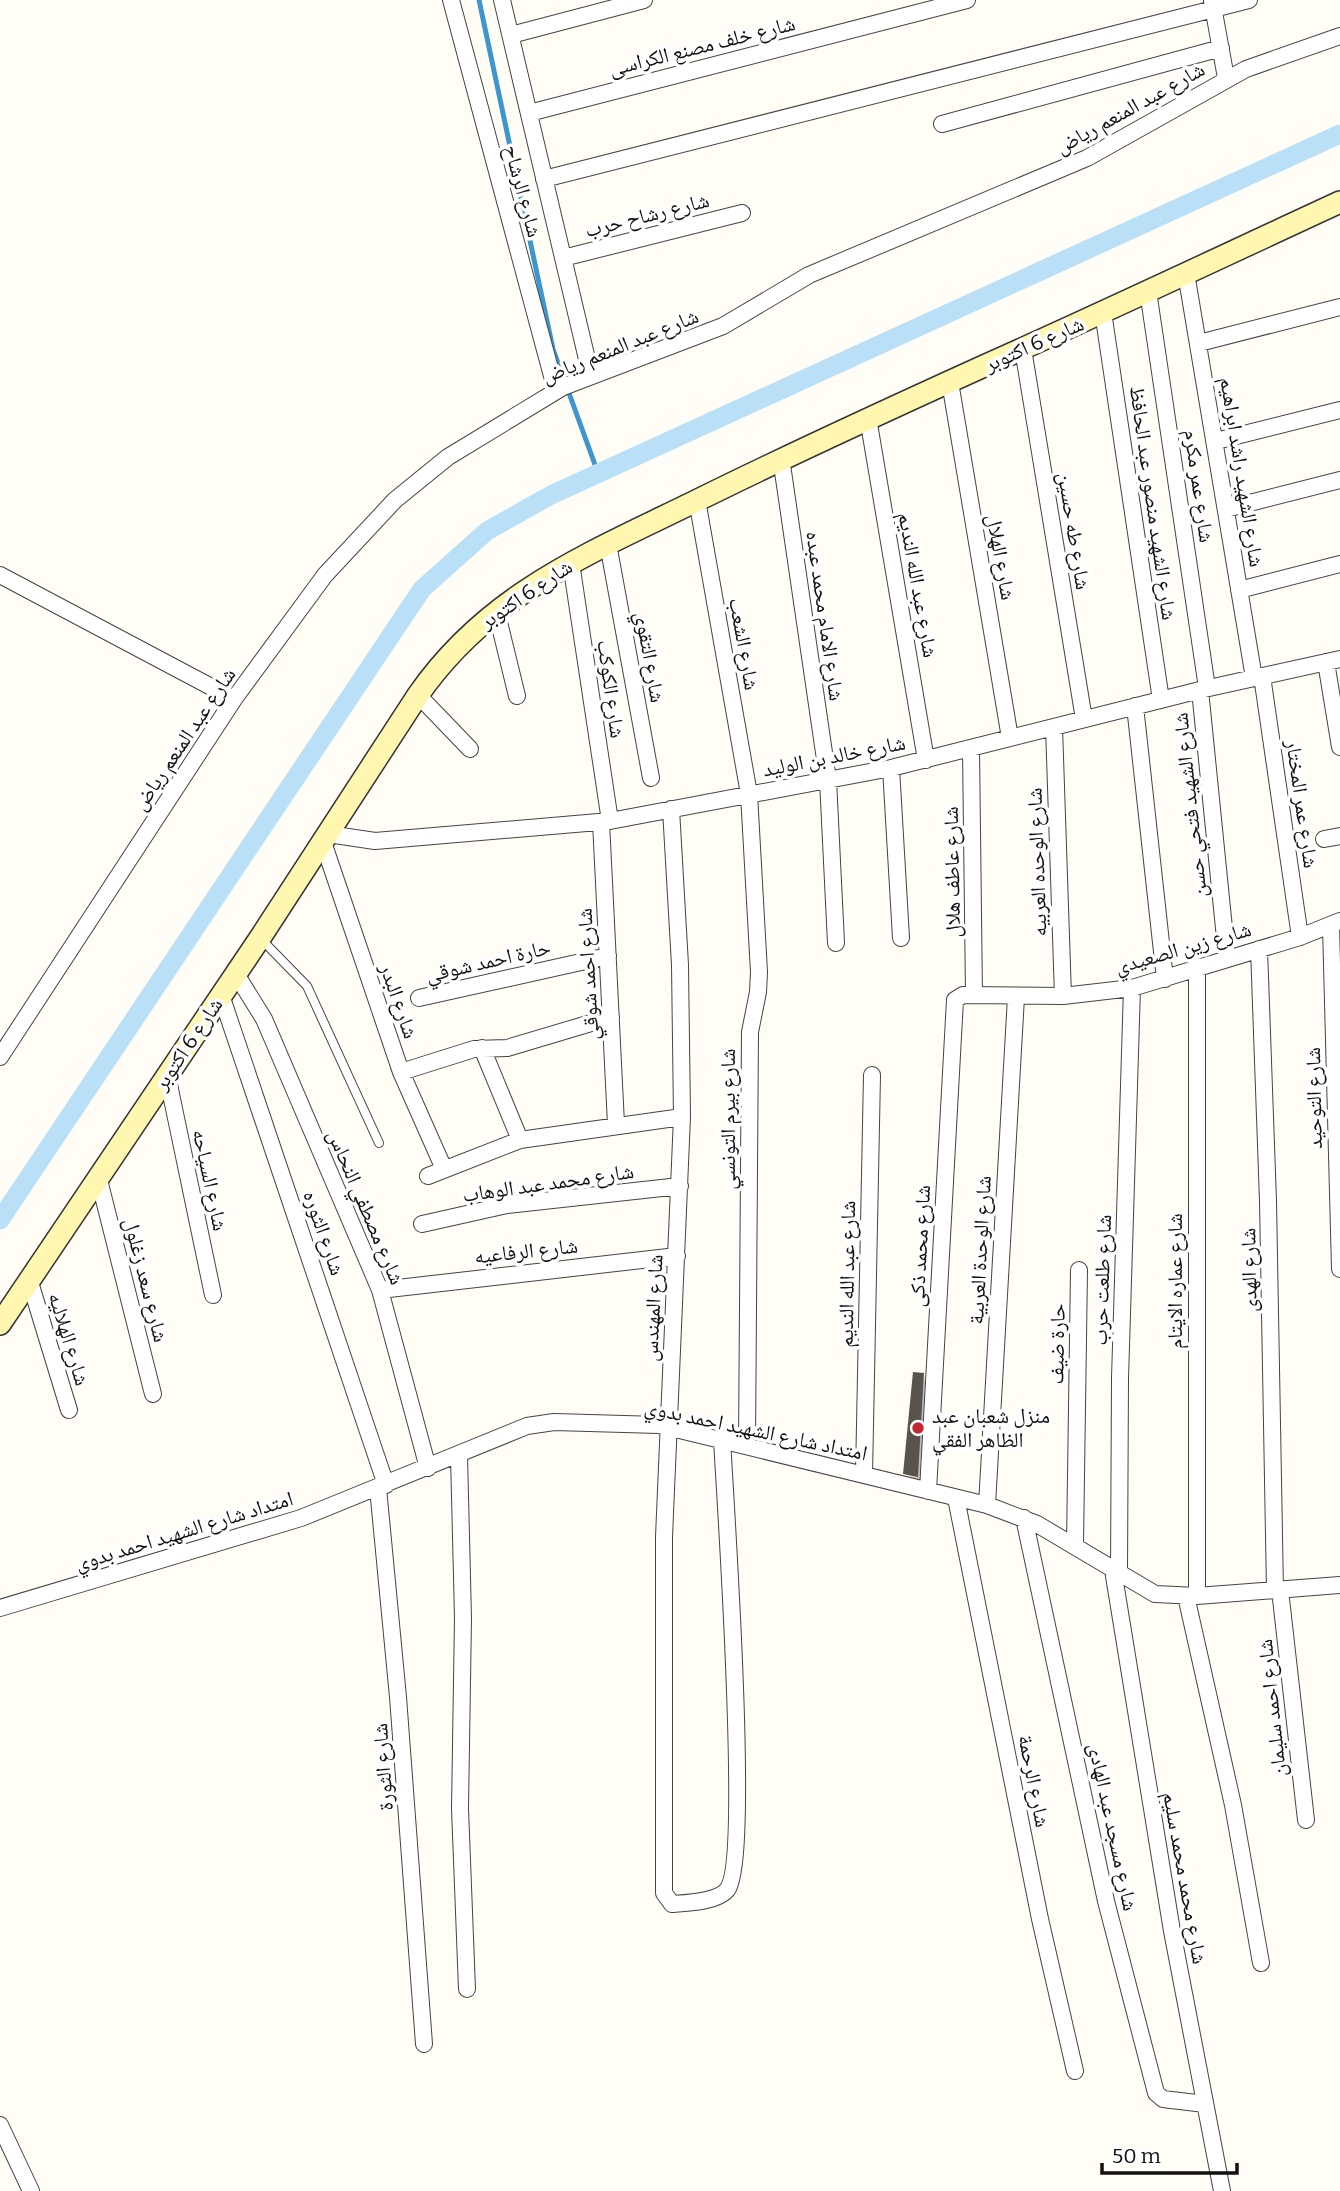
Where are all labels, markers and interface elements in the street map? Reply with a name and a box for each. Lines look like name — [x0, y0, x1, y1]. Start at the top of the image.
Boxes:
street label: شارع خلف مصنع الكراسى — [606, 10, 798, 82]
street label: شارع عبد المنعم رياض — [1051, 56, 1210, 161]
street label: شارع الرشاح — [498, 142, 548, 240]
street label: شارع رشاح حرب — [582, 187, 712, 243]
street label: شارع عبد المنعم رياض — [538, 303, 703, 390]
street label: شارع 6 اكتوبر — [979, 311, 1088, 378]
street label: شارع الشهيد راشد ابراهيم — [1213, 375, 1270, 569]
street label: شارع الشهيد منصور عبد الحافظ — [1124, 384, 1182, 622]
street label: شارع عمر مكرم — [1177, 428, 1220, 544]
street label: شارع طه حسين — [1052, 470, 1096, 592]
street label: شارع عبد الله النديم — [891, 510, 944, 660]
street label: شارع الهلال — [981, 512, 1021, 602]
street label: شارع الامام محمد عبده — [799, 530, 850, 703]
street label: شارع 6 اكتوبر — [474, 554, 577, 635]
street label: شارع الشعب — [723, 596, 765, 692]
street label: شارع التقوي — [626, 609, 671, 705]
street label: شارع الكوكب — [591, 638, 631, 740]
street label: شارع عبد المنعم رياض — [127, 663, 242, 816]
street label: شارع الشهيد فتحي حسن — [1167, 711, 1216, 899]
street label: شارع خالد بن الوليد — [760, 729, 908, 783]
street label: شارع عمر المختار — [1280, 737, 1324, 870]
street label: شارع الوحده العربيه — [1021, 787, 1053, 937]
street label: شارع عاطف هلال — [938, 806, 966, 938]
street label: شارع احمد شوقي — [572, 907, 608, 1041]
street label: شارع زين الصعيدي — [1112, 916, 1255, 983]
street label: حارة احمد شوقي — [423, 934, 554, 991]
street label: شارع البدر — [374, 959, 424, 1042]
street label: شارع 6 اكتوبر — [147, 993, 228, 1096]
street label: شارع التوحيد — [1300, 1047, 1328, 1149]
street label: شارع بيرم التونسي — [715, 1048, 744, 1190]
street label: شارع مصطفي النحاس — [319, 1125, 410, 1290]
street label: شارع السياحه — [187, 1127, 233, 1233]
street label: شارع محمد عبد الوهاب — [461, 1158, 635, 1208]
street label: شارع الوحدة العربية — [963, 1175, 997, 1325]
street label: شارع محمد ذكى — [904, 1184, 936, 1308]
street label: شارع الثوره — [297, 1187, 351, 1279]
street label: شارع عبد الله النديم — [833, 1200, 862, 1348]
street label: شارع عماره الايتام — [1162, 1213, 1189, 1349]
street label: شارع طلعت حرب — [1087, 1214, 1117, 1346]
street label: شارع سعد زغلول — [118, 1215, 174, 1345]
street label: شارع الهدى — [1235, 1228, 1263, 1312]
street label: شارع الرفاعيه — [473, 1233, 579, 1269]
street label: شارع المهندس — [637, 1254, 669, 1362]
street label: شارع الهلاليه — [43, 1289, 95, 1389]
street label: حارة ضيف — [1043, 1303, 1071, 1385]
street label: امتداد شارع الشهيد احمد بدوي — [642, 1394, 870, 1470]
place label: منزل شعبان عبد الظاهر الفقي — [932, 1403, 1050, 1456]
marker: منزل شعبان عبد الظاهر الفقي — [910, 1420, 926, 1436]
street label: امتداد شارع الشهيد احمد بدوي — [72, 1485, 297, 1580]
street label: شارع احمد سليمان — [1252, 1638, 1292, 1778]
street label: شارع الثورة — [367, 1722, 399, 1812]
street label: شارع الرحمة — [1012, 1733, 1056, 1829]
street label: شارع مسجد عبد الهادى — [1082, 1741, 1144, 1913]
street label: شارع محمد محمد سليم — [1156, 1790, 1213, 1966]
scale bar — [1102, 2132, 1237, 2176]
text: 50 m — [1112, 2143, 1161, 2169]

